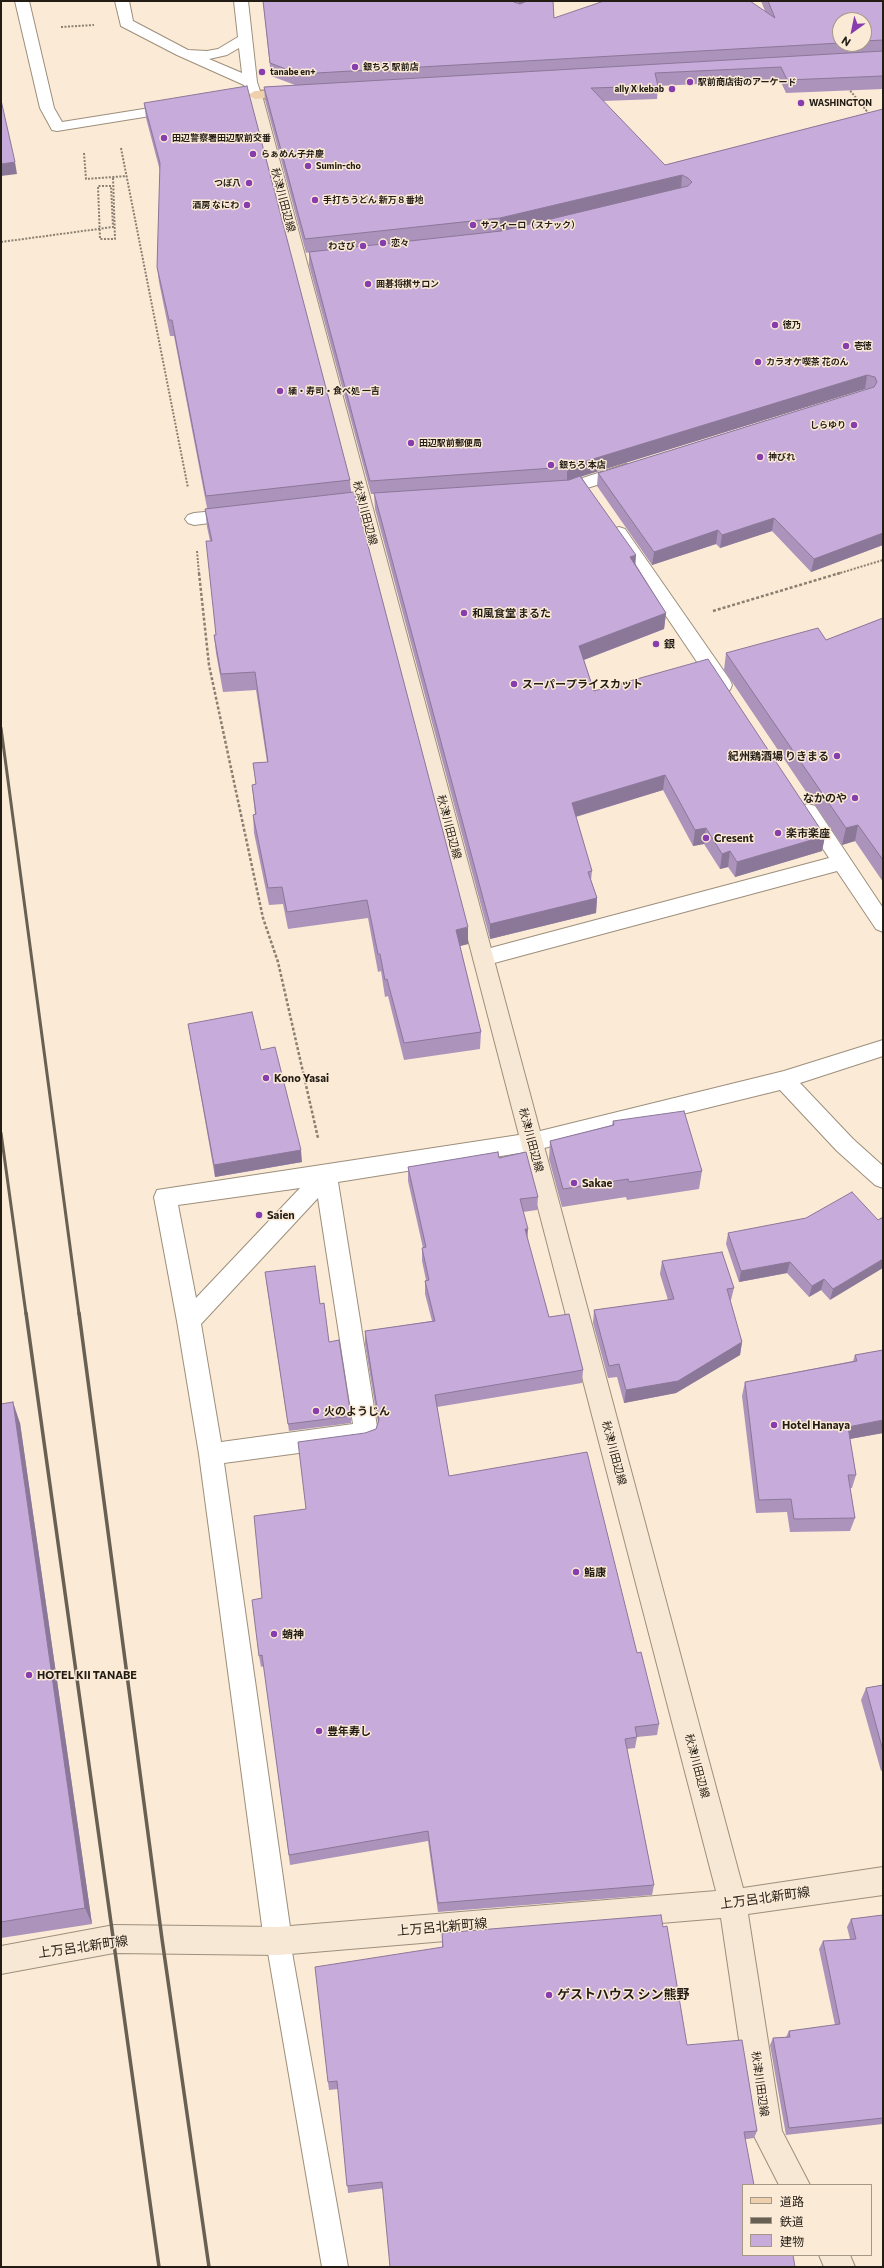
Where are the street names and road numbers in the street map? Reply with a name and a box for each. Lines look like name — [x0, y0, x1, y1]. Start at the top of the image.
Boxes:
street label: 秋津川田辺線 — [268, 166, 298, 234]
street label: 秋津川田辺線 — [350, 479, 380, 547]
street label: 秋津川田辺線 — [434, 793, 464, 861]
street label: 秋津川田辺線 — [516, 1106, 546, 1174]
street label: 秋津川田辺線 — [599, 1419, 629, 1487]
street label: 秋津川田辺線 — [682, 1732, 712, 1800]
street label: 上万呂北新町線 — [719, 1884, 811, 1912]
street label: 上万呂北新町線 — [396, 1915, 488, 1939]
street label: 上万呂北新町線 — [37, 1933, 129, 1961]
street label: 秋津川田辺線 — [749, 2050, 771, 2118]

